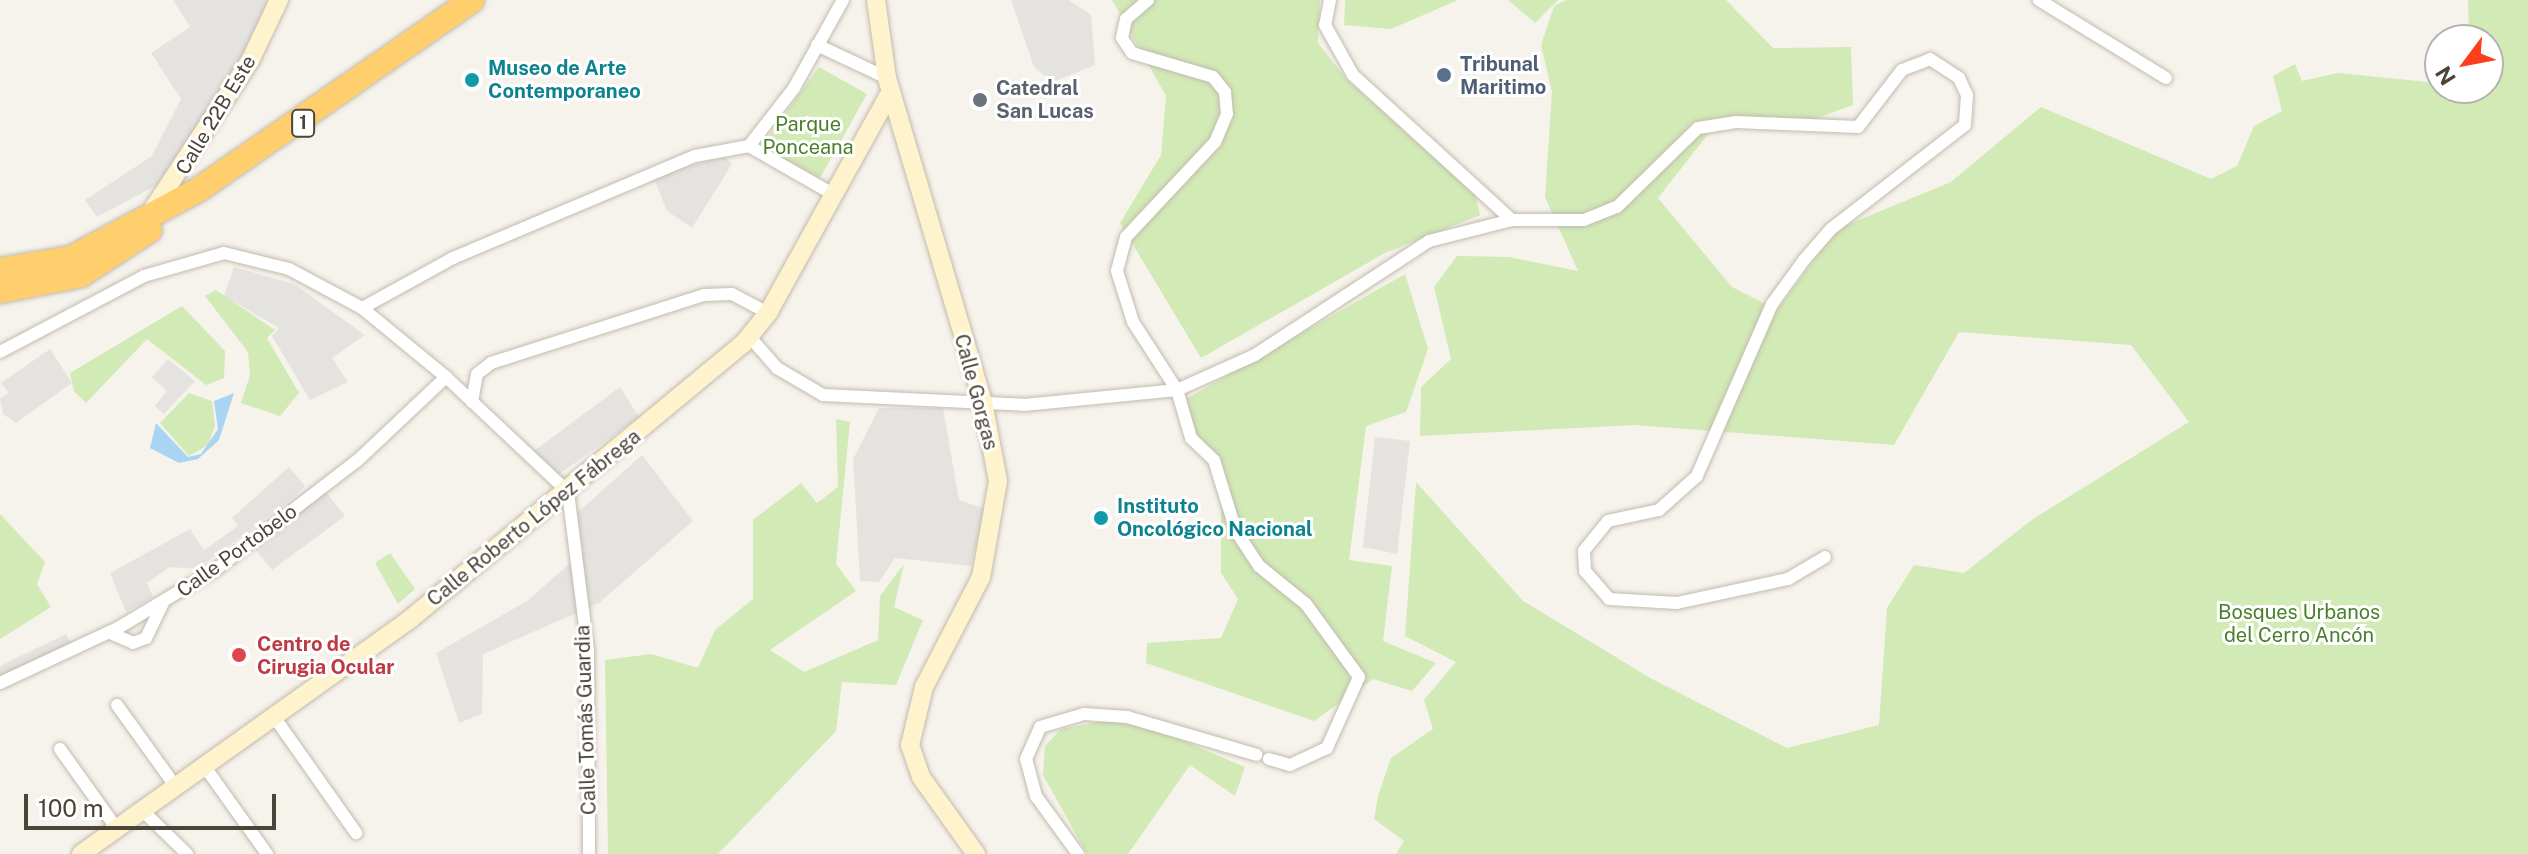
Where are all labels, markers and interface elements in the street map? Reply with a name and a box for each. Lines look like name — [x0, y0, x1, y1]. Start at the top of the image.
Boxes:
north arrow — [2424, 24, 2504, 104]
street label: Calle 22B Este — [171, 51, 261, 179]
place label: Tribunal Maritimo — [1460, 52, 1546, 99]
place label: Museo de Arte Contemporaneo — [488, 56, 641, 103]
text: N — [2430, 61, 2461, 90]
marker: Tribunal Maritimo — [1435, 66, 1453, 84]
marker: Museo de Arte Contemporaneo — [463, 71, 481, 89]
place label: Catedral San Lucas — [996, 76, 1094, 123]
marker: Catedral San Lucas — [971, 91, 989, 109]
road number: 1 — [291, 109, 315, 137]
park label: Parque Ponceana — [762, 112, 854, 159]
street label: Calle Gorgas — [949, 331, 1003, 453]
street label: Calle Roberto López Fábrega — [422, 424, 646, 612]
place label: Instituto Oncológico Nacional — [1117, 494, 1313, 541]
street label: Calle Portobelo — [172, 499, 302, 603]
marker: Instituto Oncológico Nacional — [1092, 509, 1110, 527]
park label: Bosques Urbanos del Cerro Ancón — [2218, 601, 2380, 648]
street label: Calle Tomás Guardia — [571, 625, 601, 815]
place label: Centro de Cirugia Ocular — [257, 632, 394, 679]
marker: Centro de Cirugia Ocular — [228, 644, 250, 666]
scale bar — [28, 778, 280, 828]
text: 100 m — [38, 794, 104, 822]

